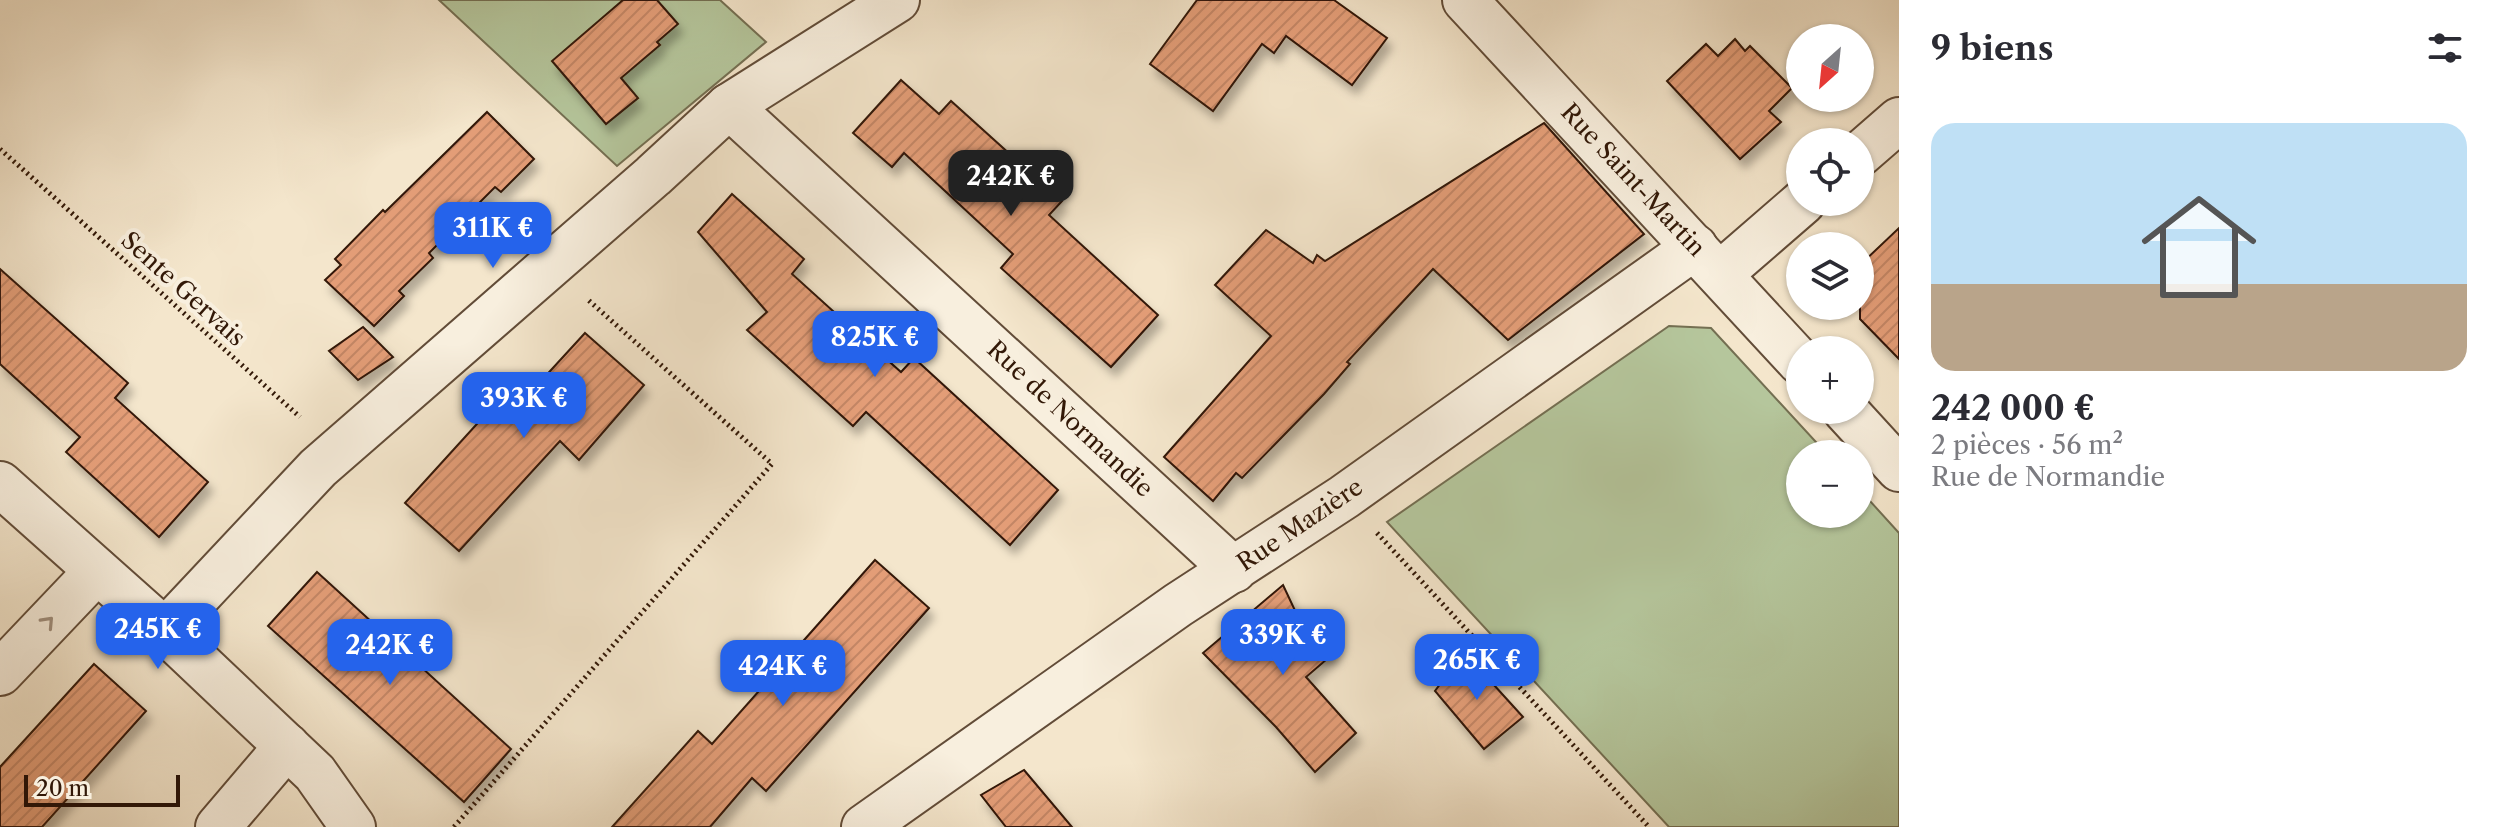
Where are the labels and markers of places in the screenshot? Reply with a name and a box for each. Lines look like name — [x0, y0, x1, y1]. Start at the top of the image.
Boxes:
pin: 242K € — [946, 150, 1076, 218]
pin: 311K € — [428, 202, 558, 270]
pin: 825K € — [810, 311, 940, 379]
pin: 393K € — [459, 372, 589, 440]
pin: 245K € — [93, 603, 223, 671]
pin: 339K € — [1218, 609, 1348, 677]
pin: 242K € — [325, 619, 455, 687]
pin: 265K € — [1412, 634, 1542, 702]
pin: 424K € — [718, 640, 848, 708]

